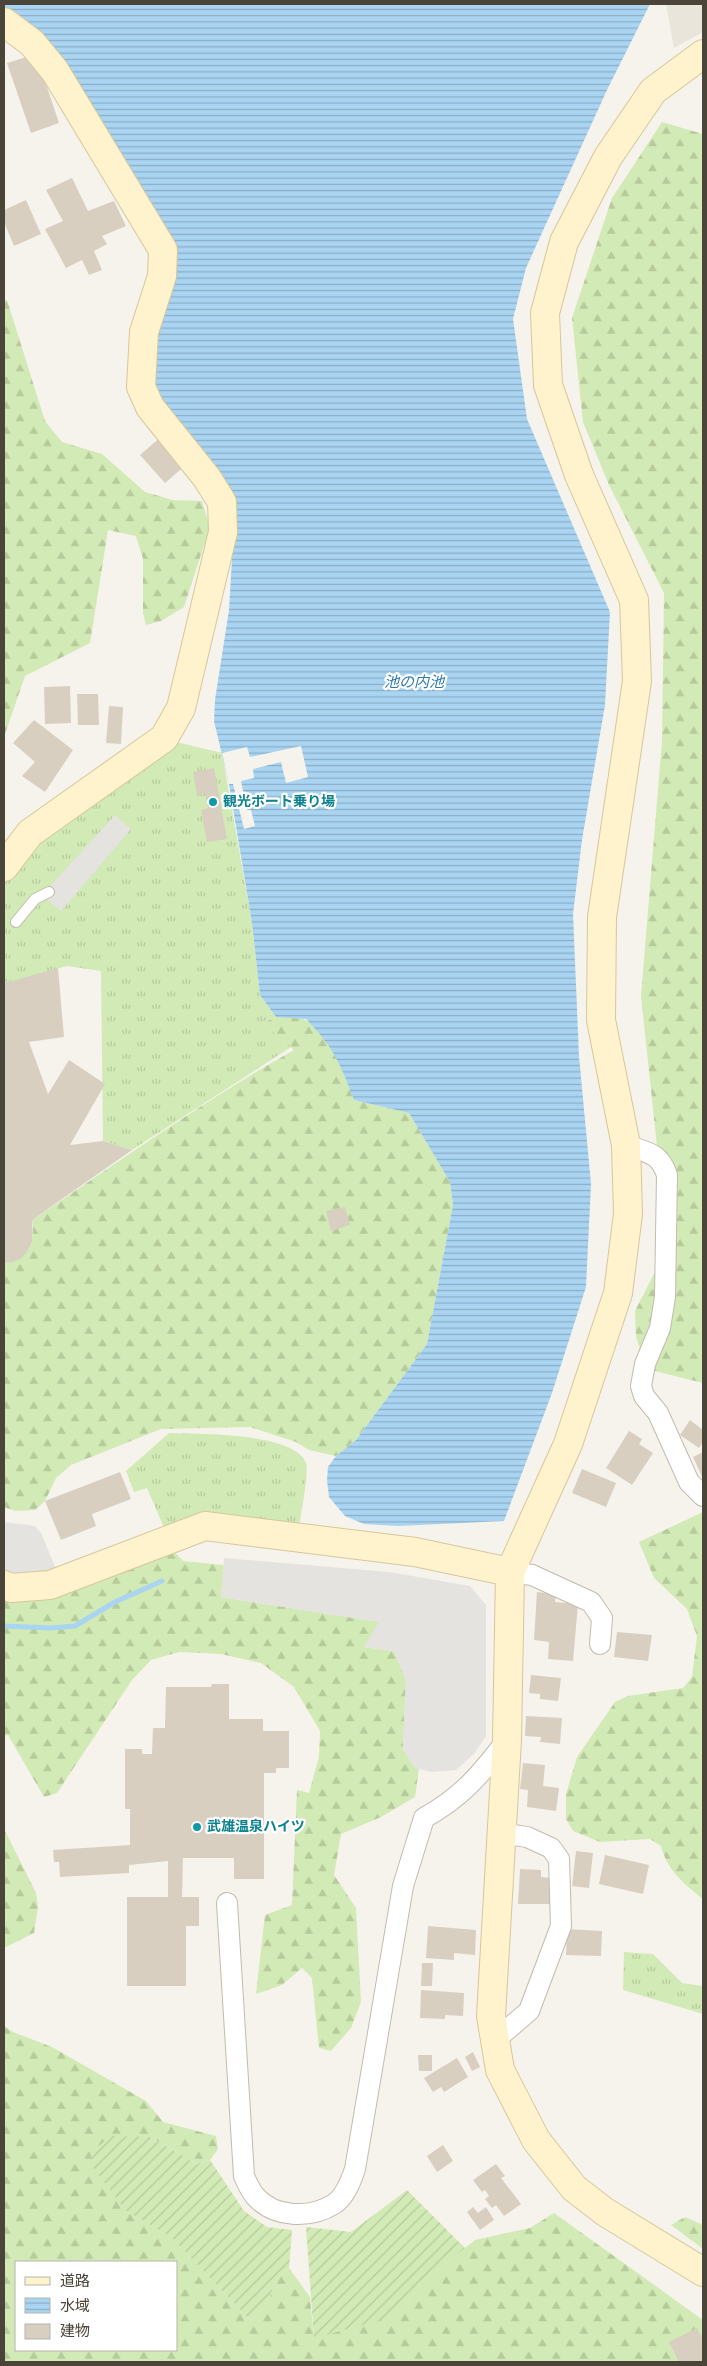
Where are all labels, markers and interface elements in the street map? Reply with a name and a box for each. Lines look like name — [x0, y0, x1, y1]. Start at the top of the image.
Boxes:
water label: 池の内池 — [384, 672, 446, 693]
place label: 観光ボート乗り場 — [223, 792, 335, 812]
marker: 観光ボート乗り場 — [207, 796, 219, 808]
place label: 武雄温泉ハイツ — [207, 1817, 305, 1837]
marker: 武雄温泉ハイツ — [191, 1821, 203, 1833]
legend — [15, 2261, 178, 2351]
text: 道路 — [60, 2271, 90, 2292]
text: 水域 — [60, 2296, 90, 2317]
text: 建物 — [60, 2321, 90, 2342]

